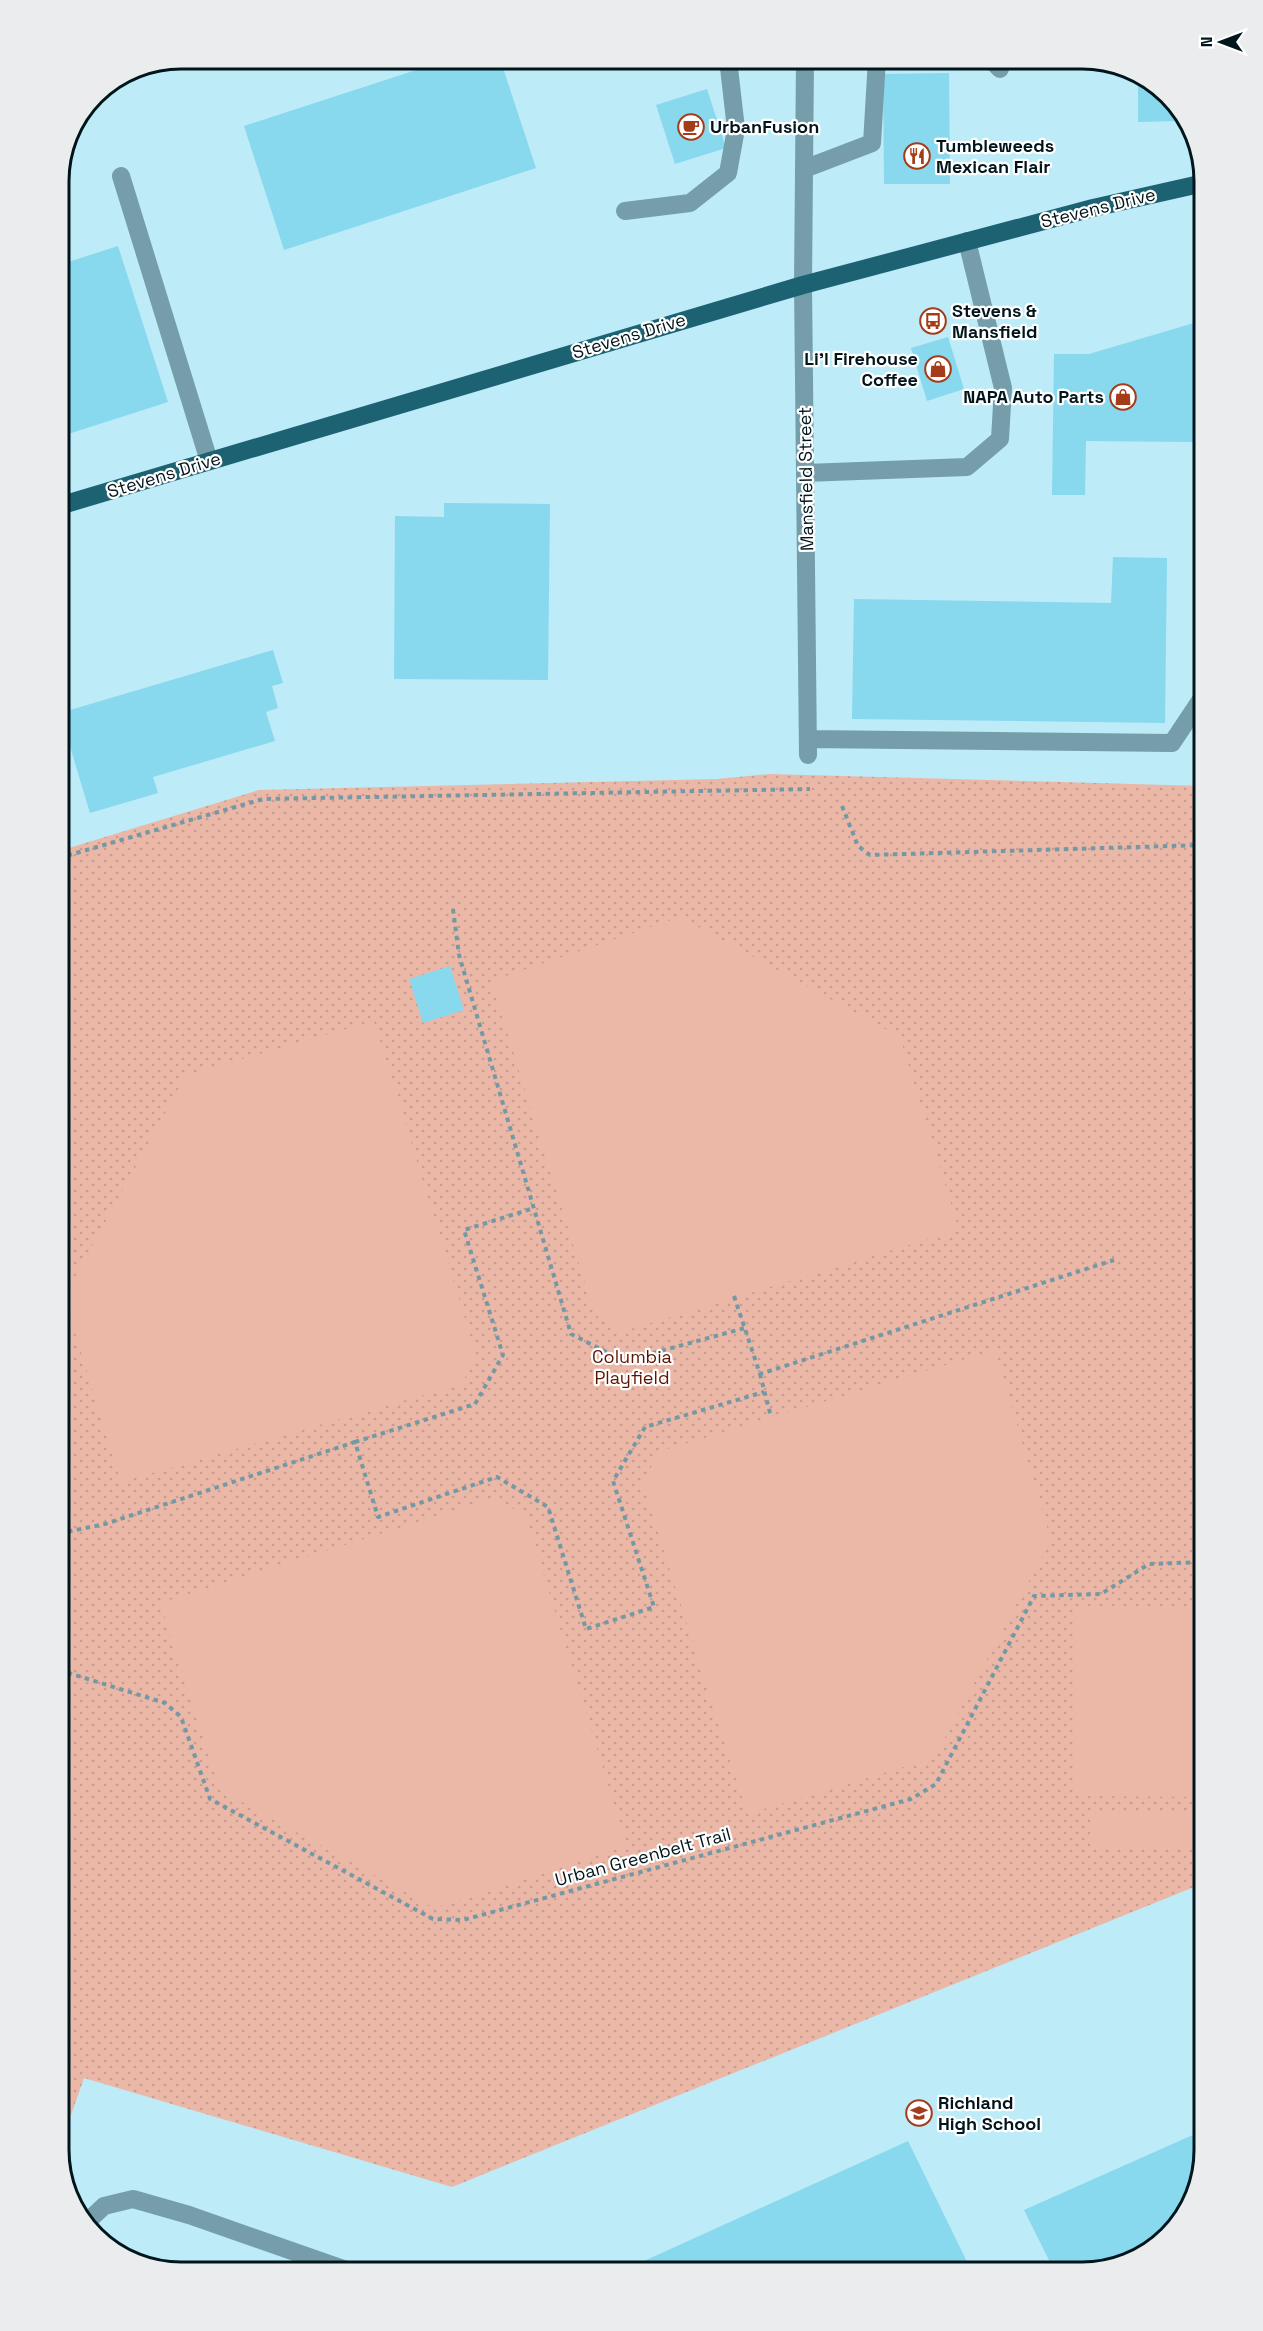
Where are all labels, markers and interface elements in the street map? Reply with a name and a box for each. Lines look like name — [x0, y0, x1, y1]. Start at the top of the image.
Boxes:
north arrow — [1191, 12, 1251, 72]
text: N — [1196, 37, 1217, 47]
cafe icon: UrbanFusion — [676, 112, 706, 142]
place label: UrbanFusion — [710, 115, 819, 138]
place label: Tumbleweeds Mexican Flair — [936, 134, 1054, 178]
restaurant icon: Tumbleweeds Mexican Flair — [902, 141, 932, 171]
street label: Stevens Drive — [1038, 182, 1158, 233]
place label: Stevens & Mansfield — [952, 299, 1037, 343]
bus stop icon: Stevens & Mansfield — [918, 306, 948, 336]
street label: Stevens Drive — [569, 307, 688, 364]
place label: Li'l Firehouse Coffee — [804, 347, 918, 391]
shop icon: Li'l Firehouse Coffee — [923, 354, 953, 384]
shop icon: NAPA Auto Parts — [1108, 382, 1138, 412]
place label: NAPA Auto Parts — [963, 385, 1104, 408]
street label: Mansfield Street — [793, 407, 818, 551]
street label: Stevens Drive — [104, 446, 223, 503]
park label: Columbia Playfield — [592, 1345, 672, 1389]
street label: Urban Greenbelt Trail — [552, 1822, 733, 1891]
place label: Richland High School — [938, 2091, 1041, 2135]
school or university icon: Richland High School — [904, 2098, 934, 2128]

